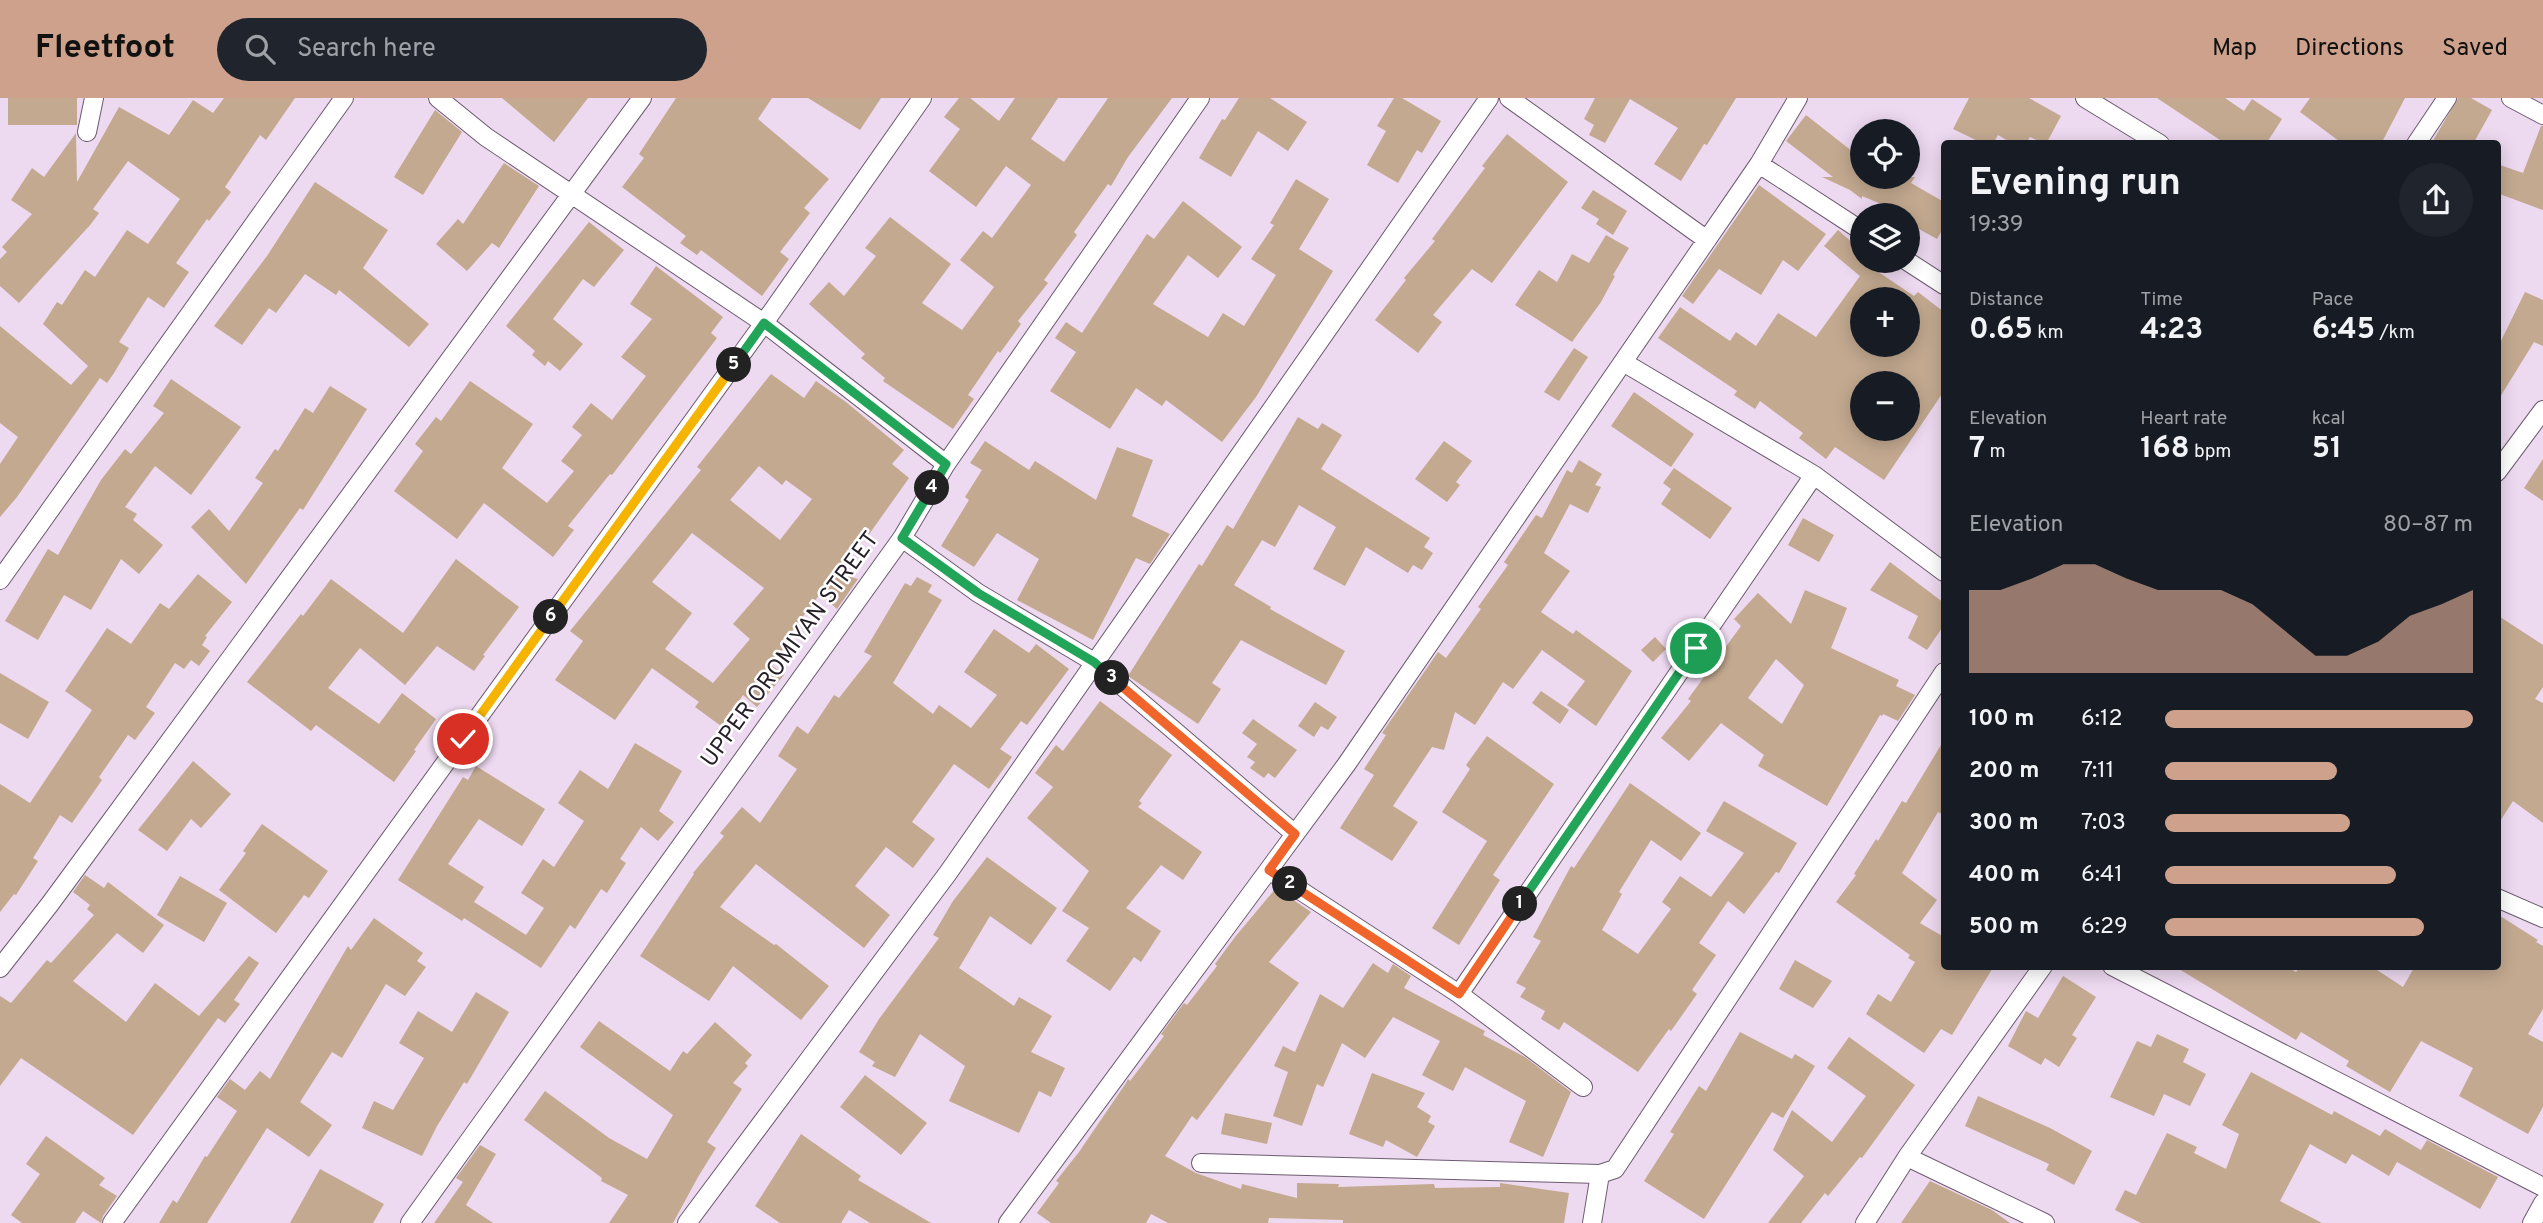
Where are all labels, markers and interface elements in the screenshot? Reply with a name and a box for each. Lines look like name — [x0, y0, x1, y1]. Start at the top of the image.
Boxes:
search box — [217, 18, 707, 81]
text: Fleetfoot — [35, 28, 175, 70]
icon: search — [241, 30, 279, 68]
text: Search here — [297, 33, 436, 66]
text: Map — [2212, 34, 2257, 64]
text: Directions — [2295, 34, 2404, 64]
text: Saved — [2442, 34, 2508, 64]
map controls — [1850, 119, 1920, 441]
button: locate — [1850, 119, 1920, 189]
text: Evening run — [1969, 160, 2181, 209]
button: share — [2399, 163, 2473, 237]
button: layers — [1850, 203, 1920, 273]
text: 19:39 — [1969, 211, 2024, 240]
button: + — [1850, 287, 1920, 357]
text: Distance — [1969, 288, 2044, 312]
text: Time — [2140, 288, 2183, 312]
text: Pace — [2312, 288, 2353, 312]
text: 0.65 — [1969, 312, 2033, 349]
text: 4:23 — [2140, 312, 2203, 349]
text: 6:45 — [2312, 312, 2375, 349]
text: km — [2033, 321, 2064, 345]
text: /km — [2375, 321, 2415, 345]
pin: 5 — [716, 348, 752, 382]
text: 5 — [728, 352, 739, 376]
button: − — [1850, 371, 1920, 441]
text: Elevation — [1969, 407, 2047, 431]
text: Heart rate — [2140, 407, 2227, 431]
text: kcal — [2312, 407, 2345, 431]
text: 7 — [1969, 431, 1985, 468]
text: 168 — [2140, 431, 2190, 468]
text: 51 — [2312, 431, 2342, 468]
text: m — [1985, 440, 2006, 464]
text: bpm — [2190, 440, 2231, 464]
pin: 4 — [914, 470, 950, 506]
text: 4 — [925, 475, 938, 499]
text: Elevation — [1969, 511, 2064, 540]
text: 80–87 m — [2383, 511, 2473, 540]
street label: UPPER OROMIYAN STREET — [696, 526, 886, 774]
pin: 6 — [534, 600, 568, 634]
text: 6 — [545, 604, 556, 628]
pin — [1666, 618, 1726, 678]
icon: arrive — [1677, 629, 1715, 667]
pin: 3 — [1094, 660, 1130, 696]
text: 3 — [1106, 665, 1117, 689]
text: 100 m — [1969, 705, 2034, 734]
text: 6:12 — [2081, 705, 2123, 734]
pin — [433, 709, 493, 769]
icon: check — [444, 720, 482, 758]
text: 200 m — [1969, 757, 2039, 786]
text: 7:11 — [2081, 757, 2114, 786]
text: 300 m — [1969, 809, 2039, 838]
text: 7:03 — [2081, 809, 2126, 838]
text: 400 m — [1969, 861, 2040, 890]
text: 6:41 — [2081, 861, 2123, 890]
pin: 2 — [1272, 866, 1308, 902]
text: 2 — [1284, 871, 1295, 895]
pin: 1 — [1502, 886, 1538, 922]
text: 1 — [1516, 891, 1523, 915]
text: 500 m — [1969, 913, 2039, 942]
text: 6:29 — [2081, 913, 2128, 942]

